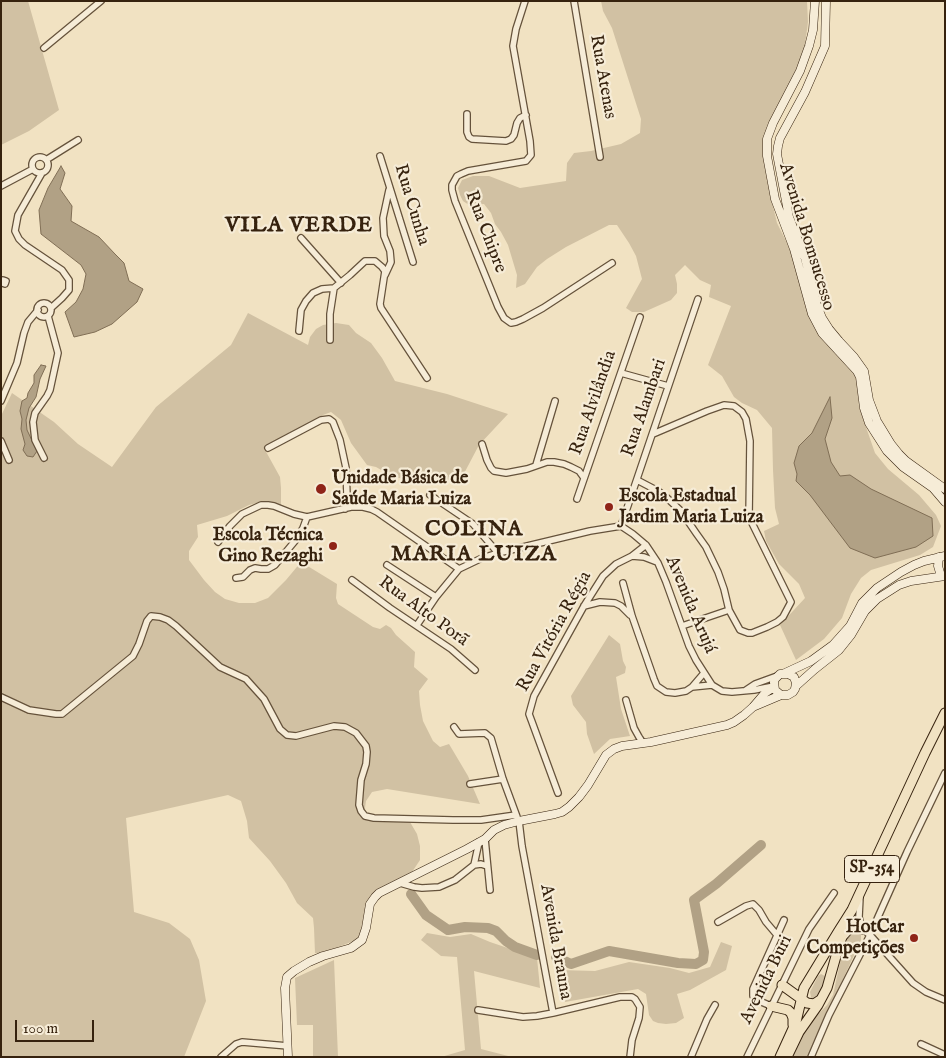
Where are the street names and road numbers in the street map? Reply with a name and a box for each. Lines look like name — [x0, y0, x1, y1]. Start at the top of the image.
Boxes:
street label: Rua Atenas — [584, 33, 620, 121]
street label: Avenida Bomsucesso — [773, 161, 839, 313]
street label: Rua Cunha — [388, 162, 434, 248]
street label: Rua Chipre — [459, 188, 511, 276]
street label: Rua Alvilândia — [566, 348, 622, 458]
street label: Rua Alambari — [618, 356, 672, 460]
street label: Avenida Arujá — [660, 553, 720, 657]
street label: Rua Vitória Régia — [513, 568, 597, 696]
street label: Rua Alto Porã — [374, 572, 472, 652]
road number: SP-354 — [844, 856, 900, 882]
street label: Avenida Brauna — [534, 883, 576, 1001]
street label: Avenida Buri — [736, 932, 798, 1028]

